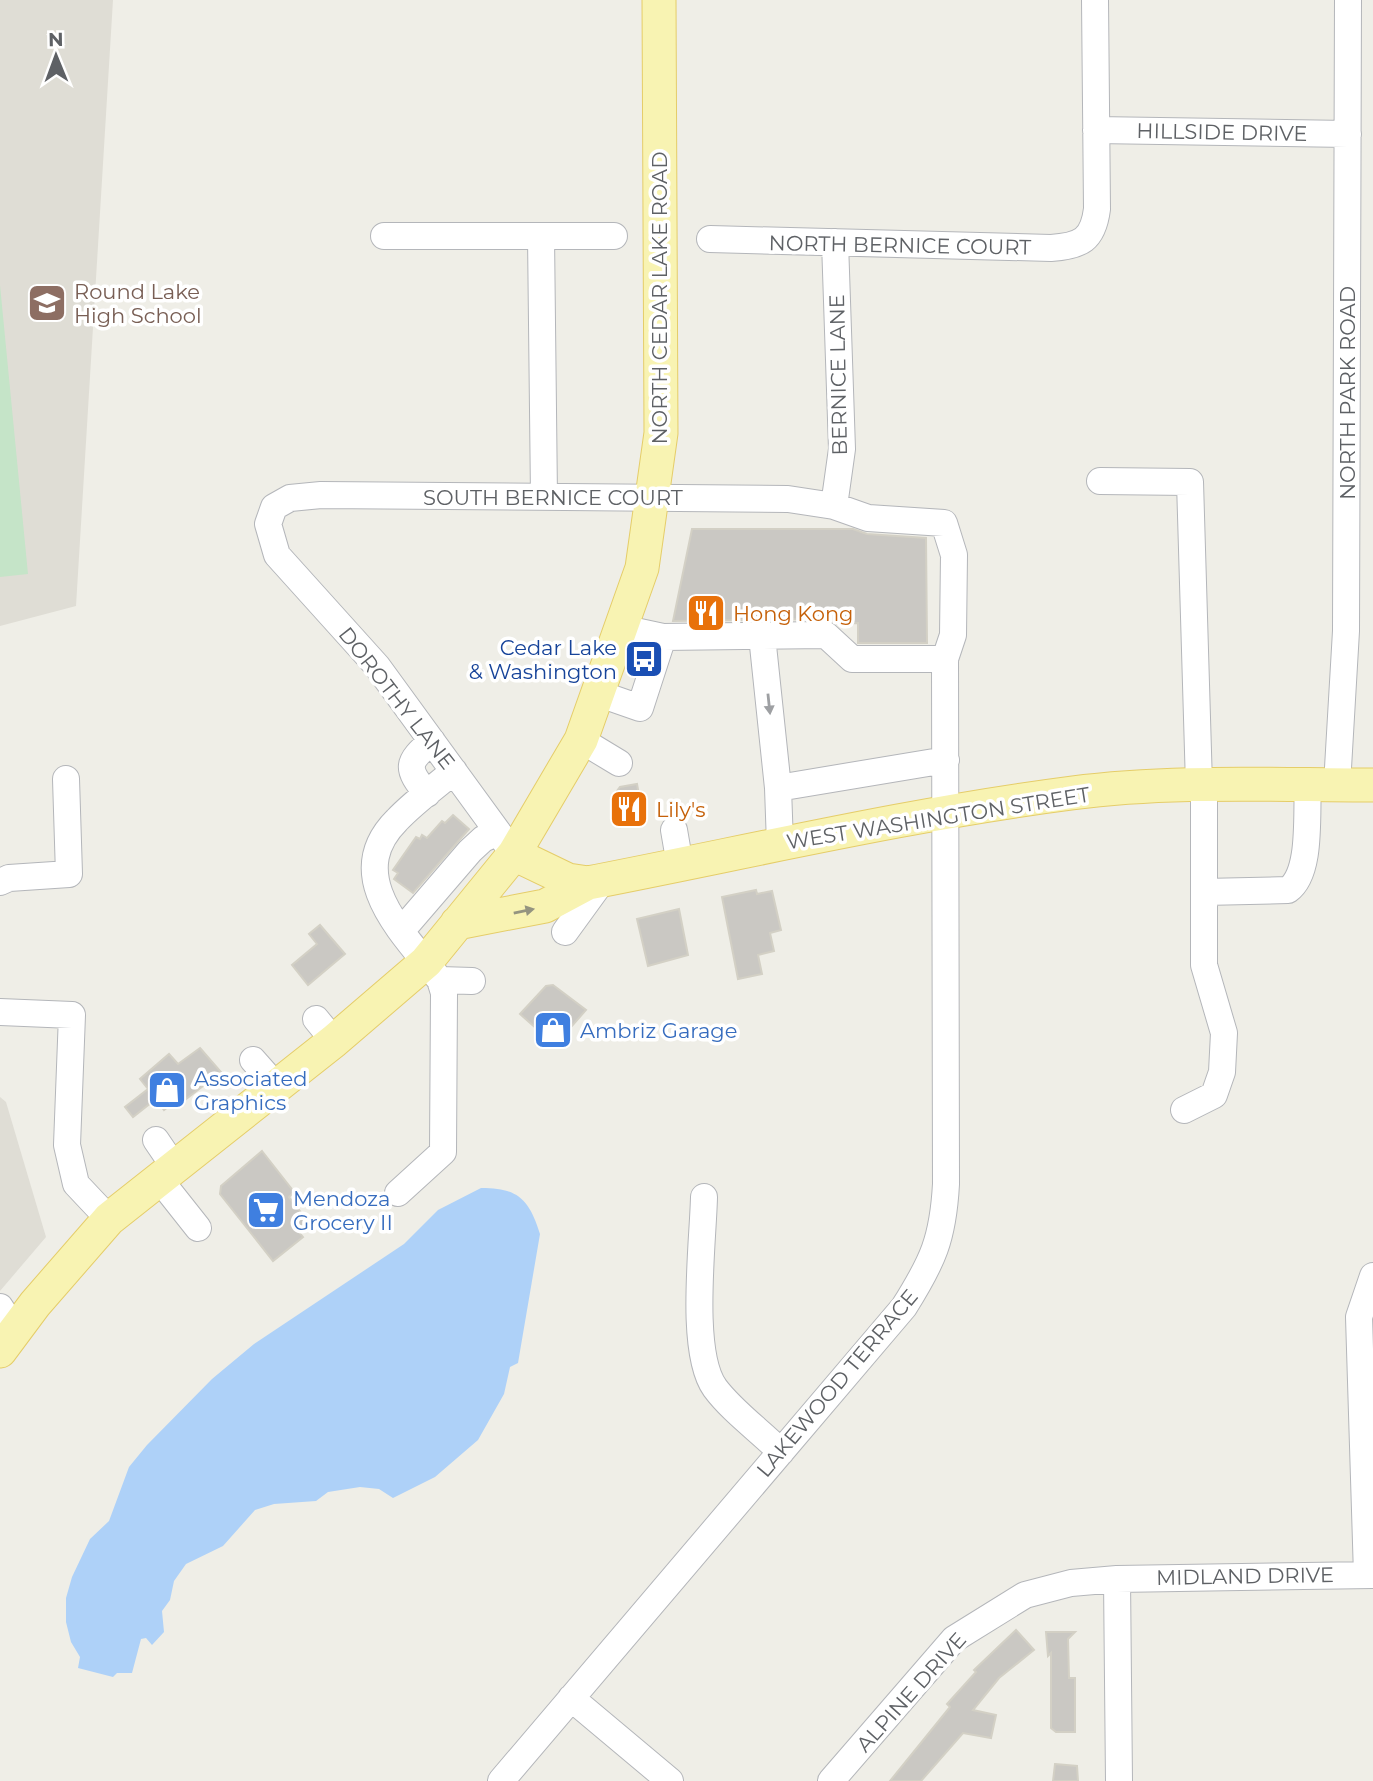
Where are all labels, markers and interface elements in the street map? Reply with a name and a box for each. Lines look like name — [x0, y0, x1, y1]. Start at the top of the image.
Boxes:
north arrow — [21, 21, 91, 91]
text: N — [48, 28, 64, 51]
street label: HILLSIDE DRIVE — [1136, 118, 1308, 146]
street label: NORTH CEDAR LAKE ROAD — [647, 151, 672, 445]
street label: NORTH BERNICE COURT — [768, 230, 1032, 260]
place label: Round Lake High School — [74, 279, 202, 328]
school or university icon: Round Lake High School — [26, 282, 68, 324]
street label: NORTH PARK ROAD — [1335, 286, 1360, 500]
street label: BERNICE LANE — [824, 294, 852, 456]
street label: SOUTH BERNICE COURT — [423, 485, 683, 510]
restaurant icon: Hong Kong — [685, 592, 727, 634]
place label: Hong Kong — [733, 601, 854, 626]
street label: DOROTHY LANE — [334, 622, 460, 774]
place label: Cedar Lake & Washington — [469, 635, 617, 684]
bus stop icon: Cedar Lake & Washington — [623, 638, 665, 680]
one-way arrow — [764, 693, 775, 715]
street label: WEST WASHINGTON STREET — [785, 782, 1091, 854]
restaurant icon: Lily's — [608, 788, 650, 830]
place label: Lily's — [656, 797, 705, 822]
one-way arrow — [513, 905, 535, 916]
shop icon: Ambriz Garage — [532, 1009, 574, 1051]
place label: Ambriz Garage — [580, 1018, 737, 1043]
place label: Associated Graphics — [194, 1066, 307, 1115]
shop icon: Associated Graphics — [146, 1069, 188, 1111]
place label: Mendoza Grocery II — [293, 1186, 393, 1235]
supermarket icon: Mendoza Grocery II — [245, 1189, 287, 1231]
street label: LAKEWOOD TERRACE — [751, 1284, 923, 1482]
street label: MIDLAND DRIVE — [1156, 1562, 1334, 1590]
street label: ALPINE DRIVE — [851, 1627, 971, 1757]

